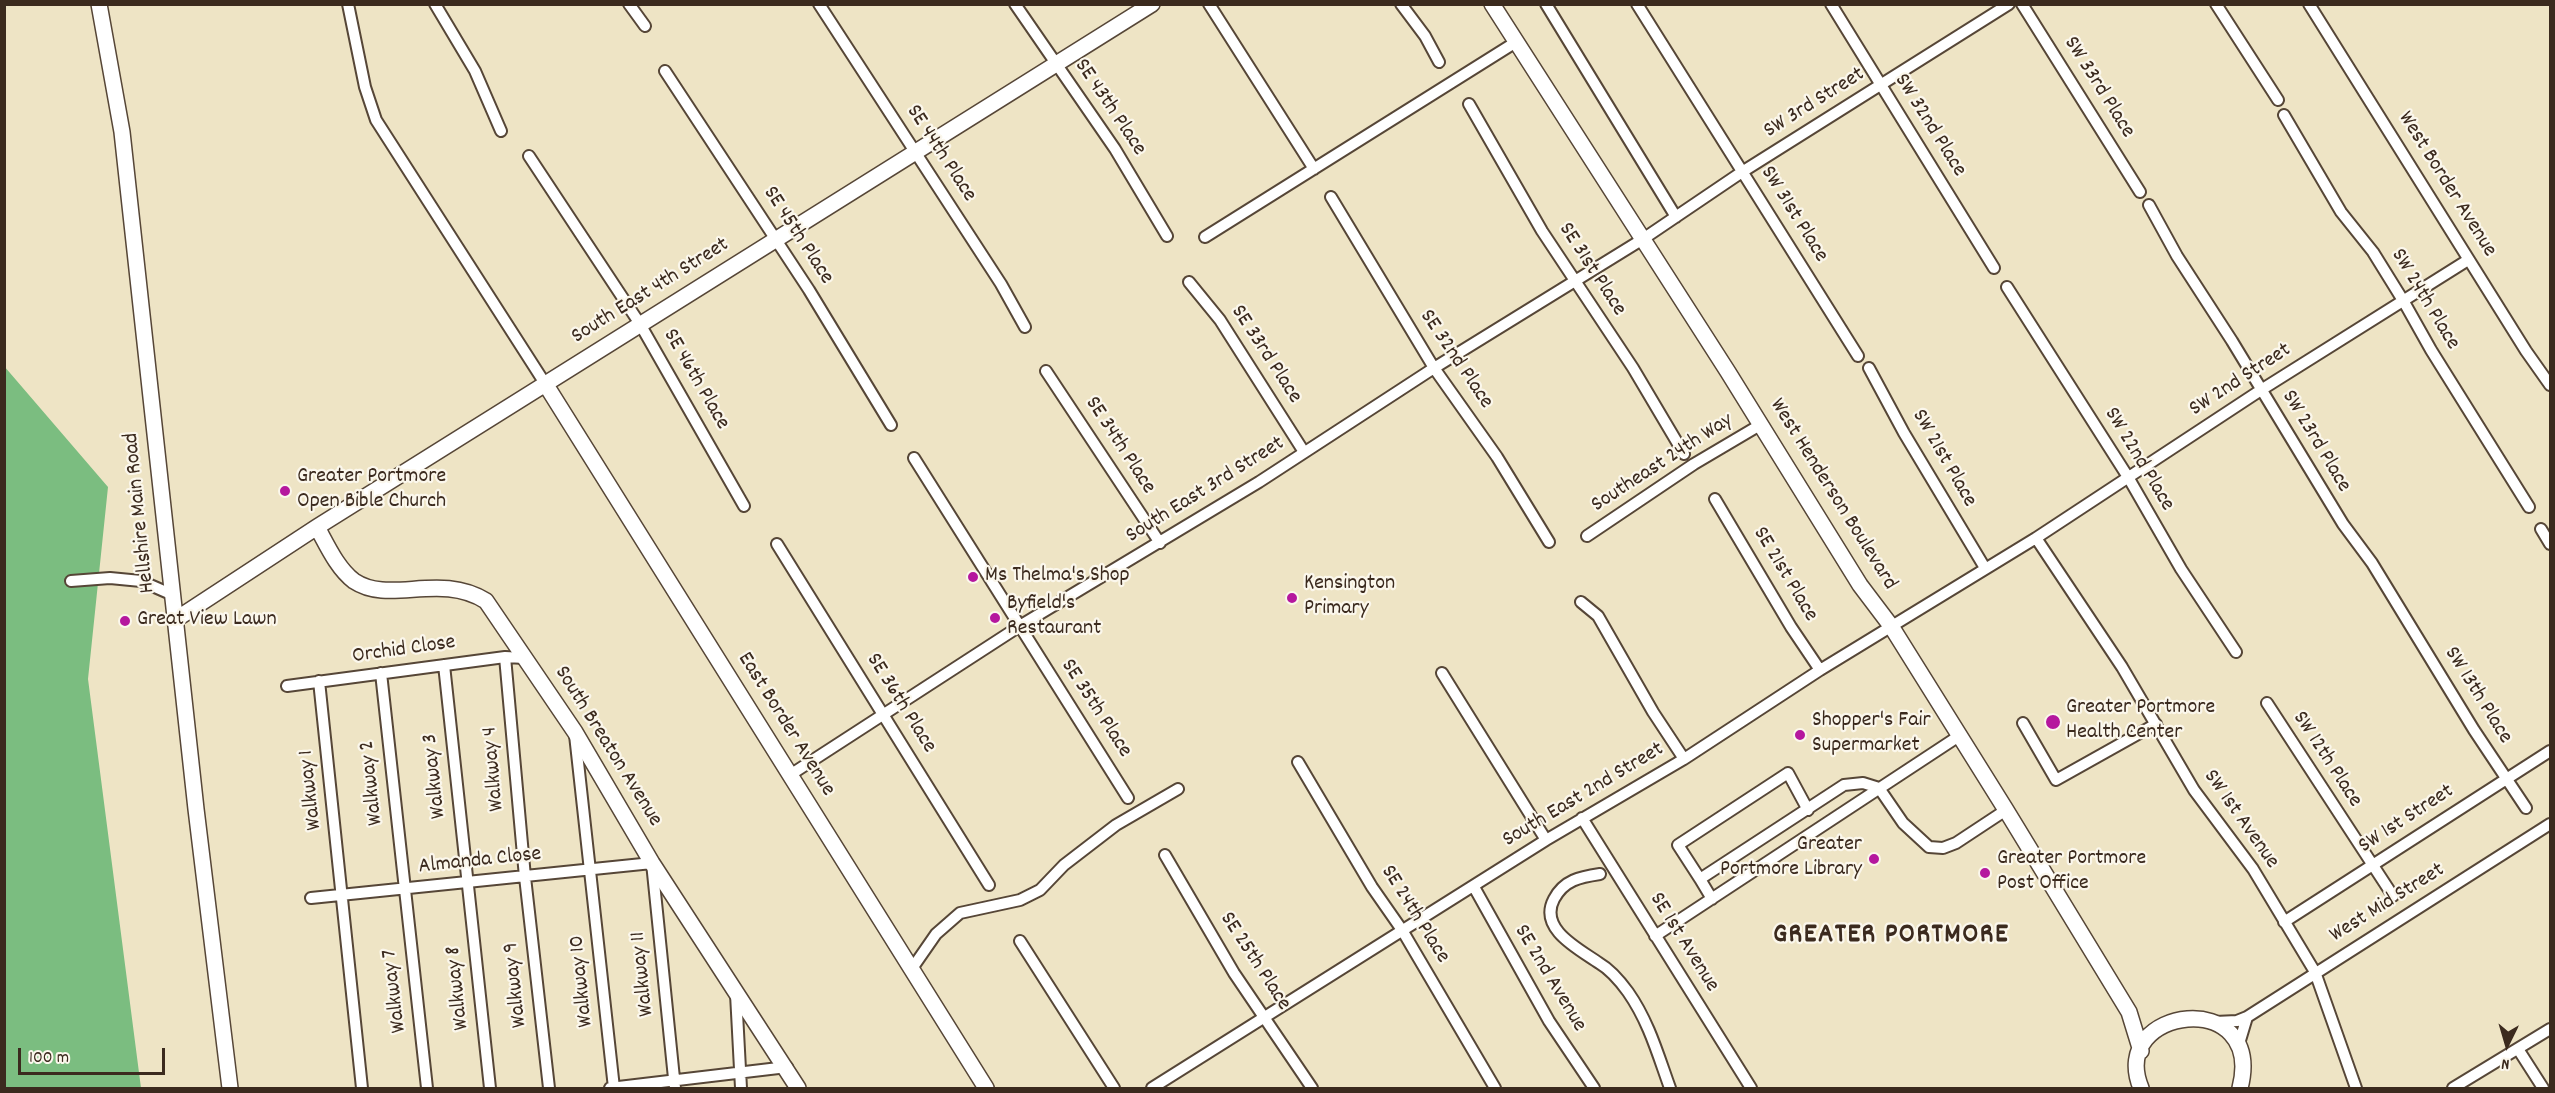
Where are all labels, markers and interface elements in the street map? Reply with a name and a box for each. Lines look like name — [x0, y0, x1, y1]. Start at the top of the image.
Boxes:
street label: SW 33rd Place — [2056, 32, 2140, 144]
street label: SE 43th Place — [1067, 55, 1151, 161]
street label: SW 3rd Street — [1760, 63, 1870, 145]
street label: SW 32nd Place — [1887, 70, 1971, 182]
street label: SE 44th Place — [899, 101, 981, 207]
street label: West Border Avenue — [2391, 107, 2501, 263]
street label: SW 31st Place — [1753, 162, 1833, 268]
street label: SE 45th Place — [756, 182, 838, 290]
street label: SE 31st Place — [1551, 218, 1631, 322]
street label: South East 4th Street — [567, 233, 735, 351]
street label: SW 24th Place — [2383, 245, 2465, 355]
street label: SE 33rd Place — [1223, 301, 1307, 409]
street label: SE 32nd Place — [1412, 305, 1498, 415]
street label: SE 46th Place — [656, 325, 734, 435]
street label: SW 2nd Street — [2185, 338, 2297, 424]
street label: SW 23rd Place — [2274, 386, 2356, 498]
street label: SE 34th Place — [1078, 392, 1160, 500]
street label: West Henderson Boulevard — [1762, 394, 1902, 596]
street label: SW 22nd Place — [2097, 403, 2179, 517]
street label: SW 21st Place — [1904, 406, 1982, 512]
street label: Southeast 24th Way — [1587, 408, 1739, 520]
street label: Hellshire Main Road — [119, 431, 163, 595]
street label: South East 3rd Street — [1122, 432, 1290, 550]
place label: Greater Portmore Open Bible Church — [297, 465, 446, 516]
marker: Greater Portmore Open Bible Church — [278, 484, 292, 498]
street label: SE 21st Place — [1745, 523, 1823, 627]
place label: Ms Thelma's Shop — [985, 564, 1130, 590]
marker: Ms Thelma's Shop — [966, 570, 980, 584]
place label: Kensington Primary — [1304, 572, 1395, 624]
marker: Kensington Primary — [1285, 591, 1299, 605]
place label: Byfield's Restaurant — [1007, 592, 1101, 644]
place label: Great View Lawn — [137, 608, 277, 634]
marker: Byfield's Restaurant — [988, 611, 1002, 625]
marker: Great View Lawn — [118, 614, 132, 628]
street label: Orchid Close — [351, 631, 457, 671]
street label: SW 13th Place — [2437, 643, 2517, 749]
street label: East Border Avenue — [730, 648, 840, 802]
street label: SE 36th Place — [859, 649, 941, 759]
street label: SE 35th Place — [1053, 655, 1137, 763]
street label: South Breaton Avenue — [547, 662, 667, 832]
place label: Greater Portmore Health Center — [2066, 696, 2215, 748]
street label: SW 12th Place — [2285, 707, 2367, 813]
place label: Shopper's Fair Supermarket — [1812, 709, 1931, 760]
marker: Greater Portmore Health Center — [2044, 713, 2062, 731]
street label: Walkway 4 — [478, 726, 512, 812]
marker: Shopper's Fair Supermarket — [1793, 728, 1807, 742]
street label: Walkway 3 — [418, 732, 454, 820]
street label: South East 2nd Street — [1499, 737, 1669, 855]
street label: Walkway 2 — [355, 739, 391, 827]
street label: Walkway 1 — [295, 749, 329, 831]
street label: SW 1st Avenue — [2196, 765, 2284, 875]
street label: SW 1st Street — [2354, 780, 2460, 860]
place label: Greater Portmore Library — [1720, 833, 1862, 884]
street label: Almanda Close — [417, 842, 543, 882]
place label: Greater Portmore Post Office — [1997, 847, 2146, 898]
marker: Greater Portmore Library — [1867, 852, 1881, 866]
street label: West Mid Street — [2326, 858, 2450, 950]
street label: SE 24th Place — [1373, 861, 1455, 969]
marker: Greater Portmore Post Office — [1978, 866, 1992, 880]
street label: SE 1st Avenue — [1642, 888, 1724, 998]
street label: SE 25th Place — [1212, 908, 1296, 1016]
district label: GREATER PORTMORE — [1773, 920, 2009, 954]
street label: SE 2nd Avenue — [1507, 921, 1591, 1037]
street label: Walkway 11 — [626, 930, 662, 1018]
street label: Walkway 10 — [565, 934, 601, 1028]
street label: Walkway 9 — [499, 941, 535, 1029]
street label: Walkway 8 — [441, 945, 477, 1031]
street label: Walkway 7 — [378, 948, 414, 1034]
north arrow — [2477, 1015, 2537, 1075]
scale bar — [21, 1036, 168, 1074]
text: 100 m — [29, 1046, 69, 1071]
text: N — [2500, 1052, 2510, 1075]

